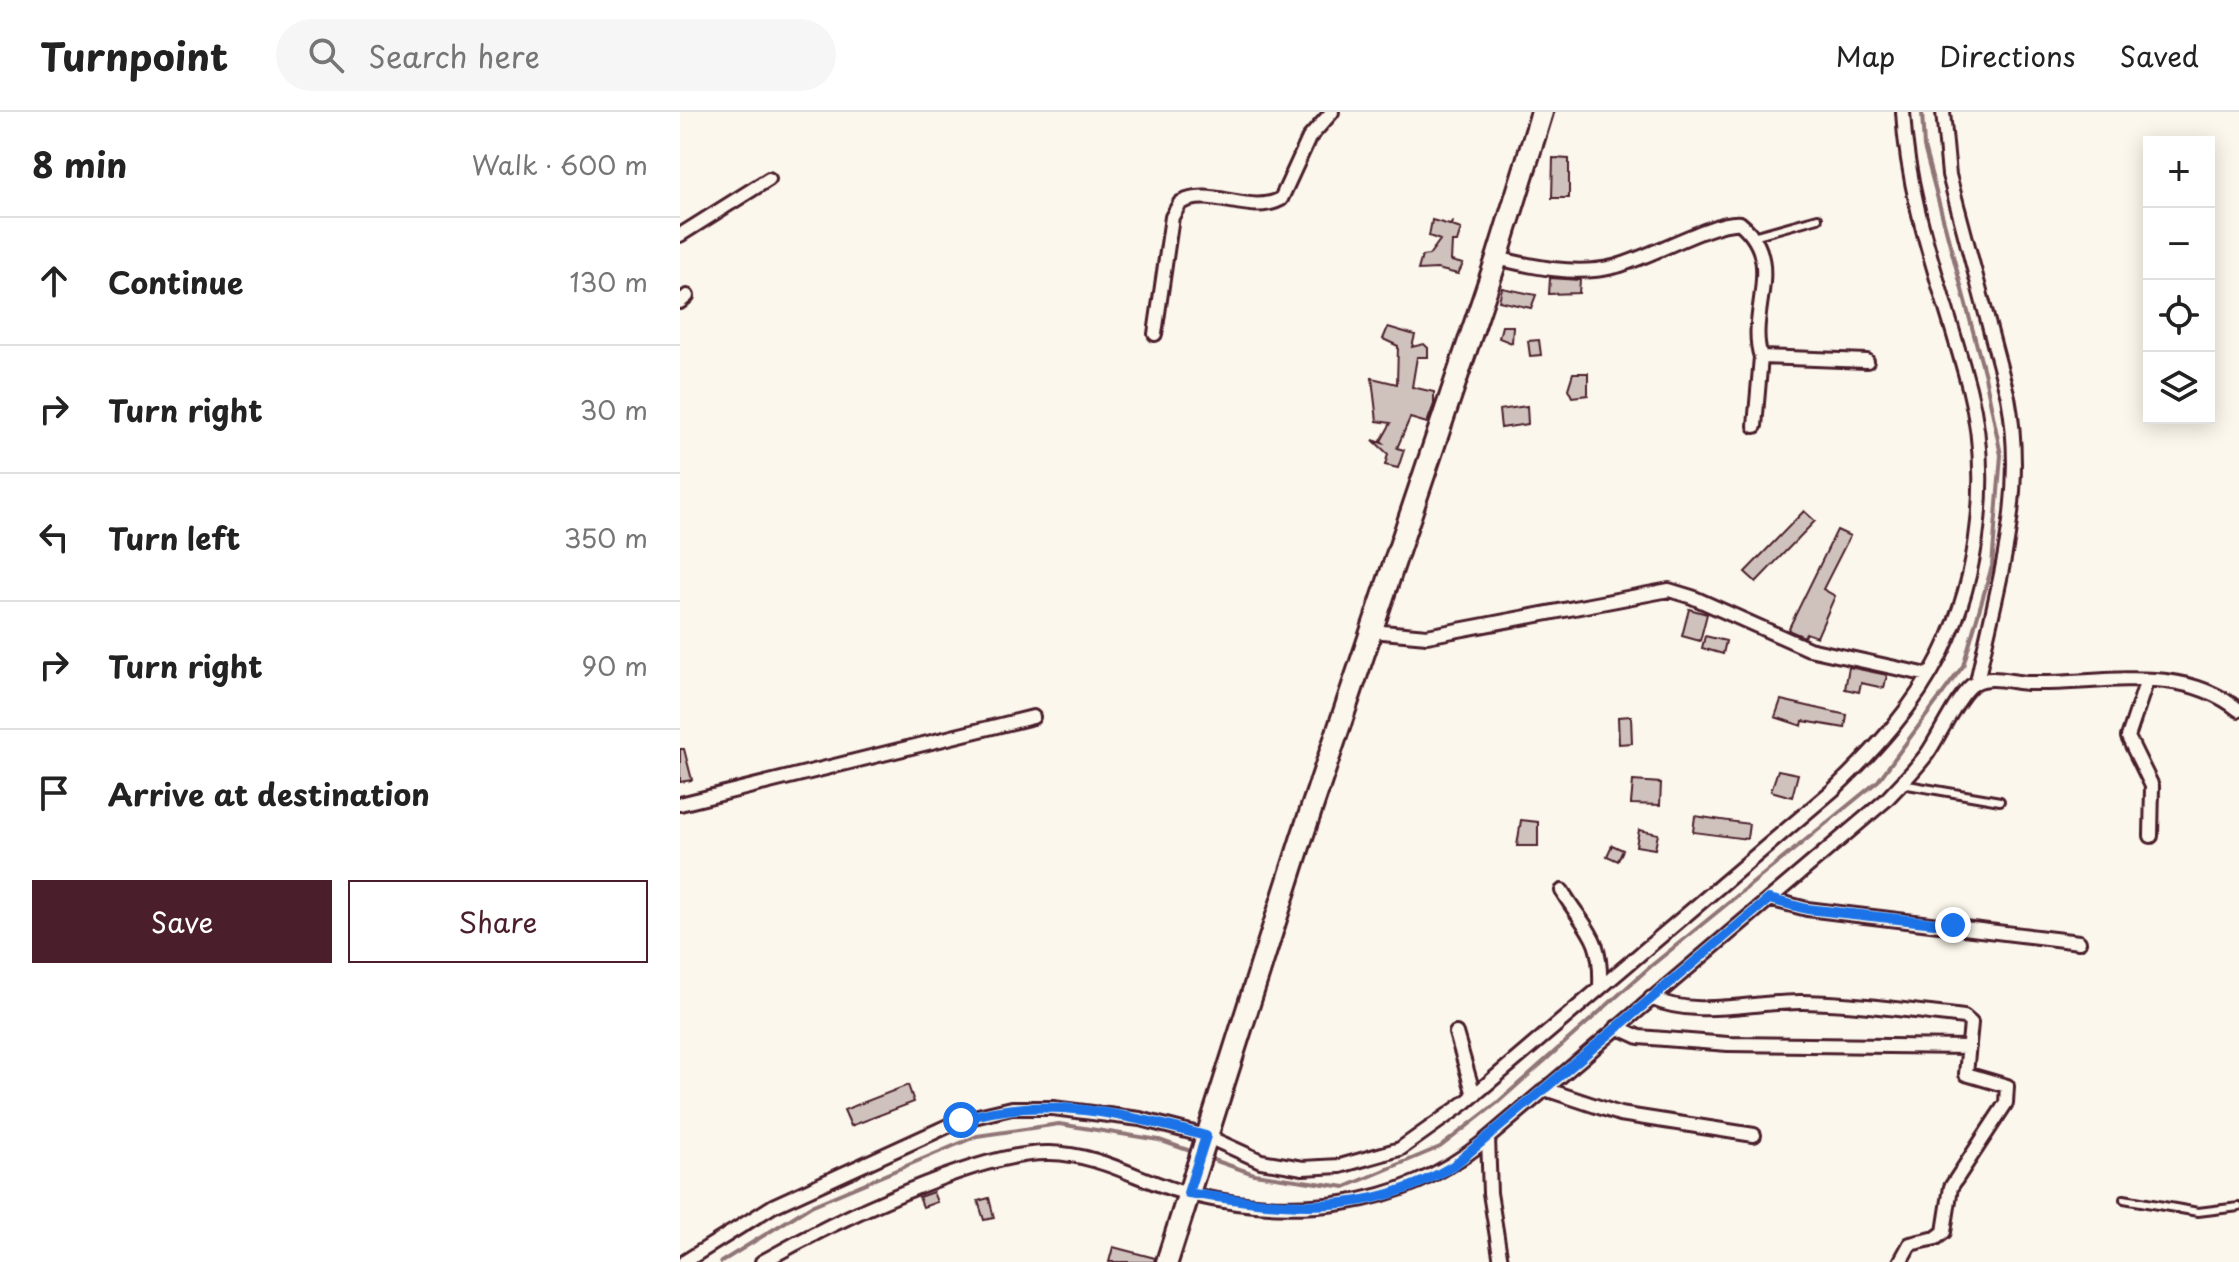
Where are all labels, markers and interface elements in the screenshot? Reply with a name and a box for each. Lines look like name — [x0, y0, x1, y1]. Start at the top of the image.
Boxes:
search box — [276, 19, 836, 91]
text: Turnpoint — [40, 27, 228, 84]
icon: search — [304, 33, 348, 77]
text: Search here — [368, 33, 540, 78]
text: Map — [1836, 34, 1895, 77]
text: Directions — [1939, 34, 2076, 77]
text: Saved — [2120, 34, 2199, 77]
map controls — [2143, 136, 2215, 424]
button: + — [2143, 136, 2215, 208]
text: 8 min — [32, 138, 127, 190]
text: Walk · 600 m — [472, 145, 648, 184]
button: − — [2143, 208, 2215, 280]
icon: ahead — [32, 259, 76, 303]
text: Continue — [108, 259, 243, 304]
text: 130 m — [569, 262, 648, 301]
button: locate — [2143, 280, 2215, 352]
button: layers — [2143, 352, 2215, 424]
icon: right — [32, 387, 76, 431]
text: Turn right — [108, 387, 263, 432]
text: 30 m — [580, 390, 648, 429]
icon: left — [32, 515, 76, 559]
text: Turn left — [108, 515, 240, 560]
text: 350 m — [564, 518, 648, 557]
icon: right — [32, 643, 76, 687]
text: Turn right — [108, 643, 263, 688]
text: 90 m — [581, 646, 648, 685]
icon: arrive — [32, 771, 76, 815]
text: Arrive at destination — [108, 771, 430, 816]
button: Save — [32, 880, 332, 963]
button: Share — [348, 880, 648, 963]
route end — [1935, 907, 1971, 943]
route start — [943, 1102, 979, 1138]

